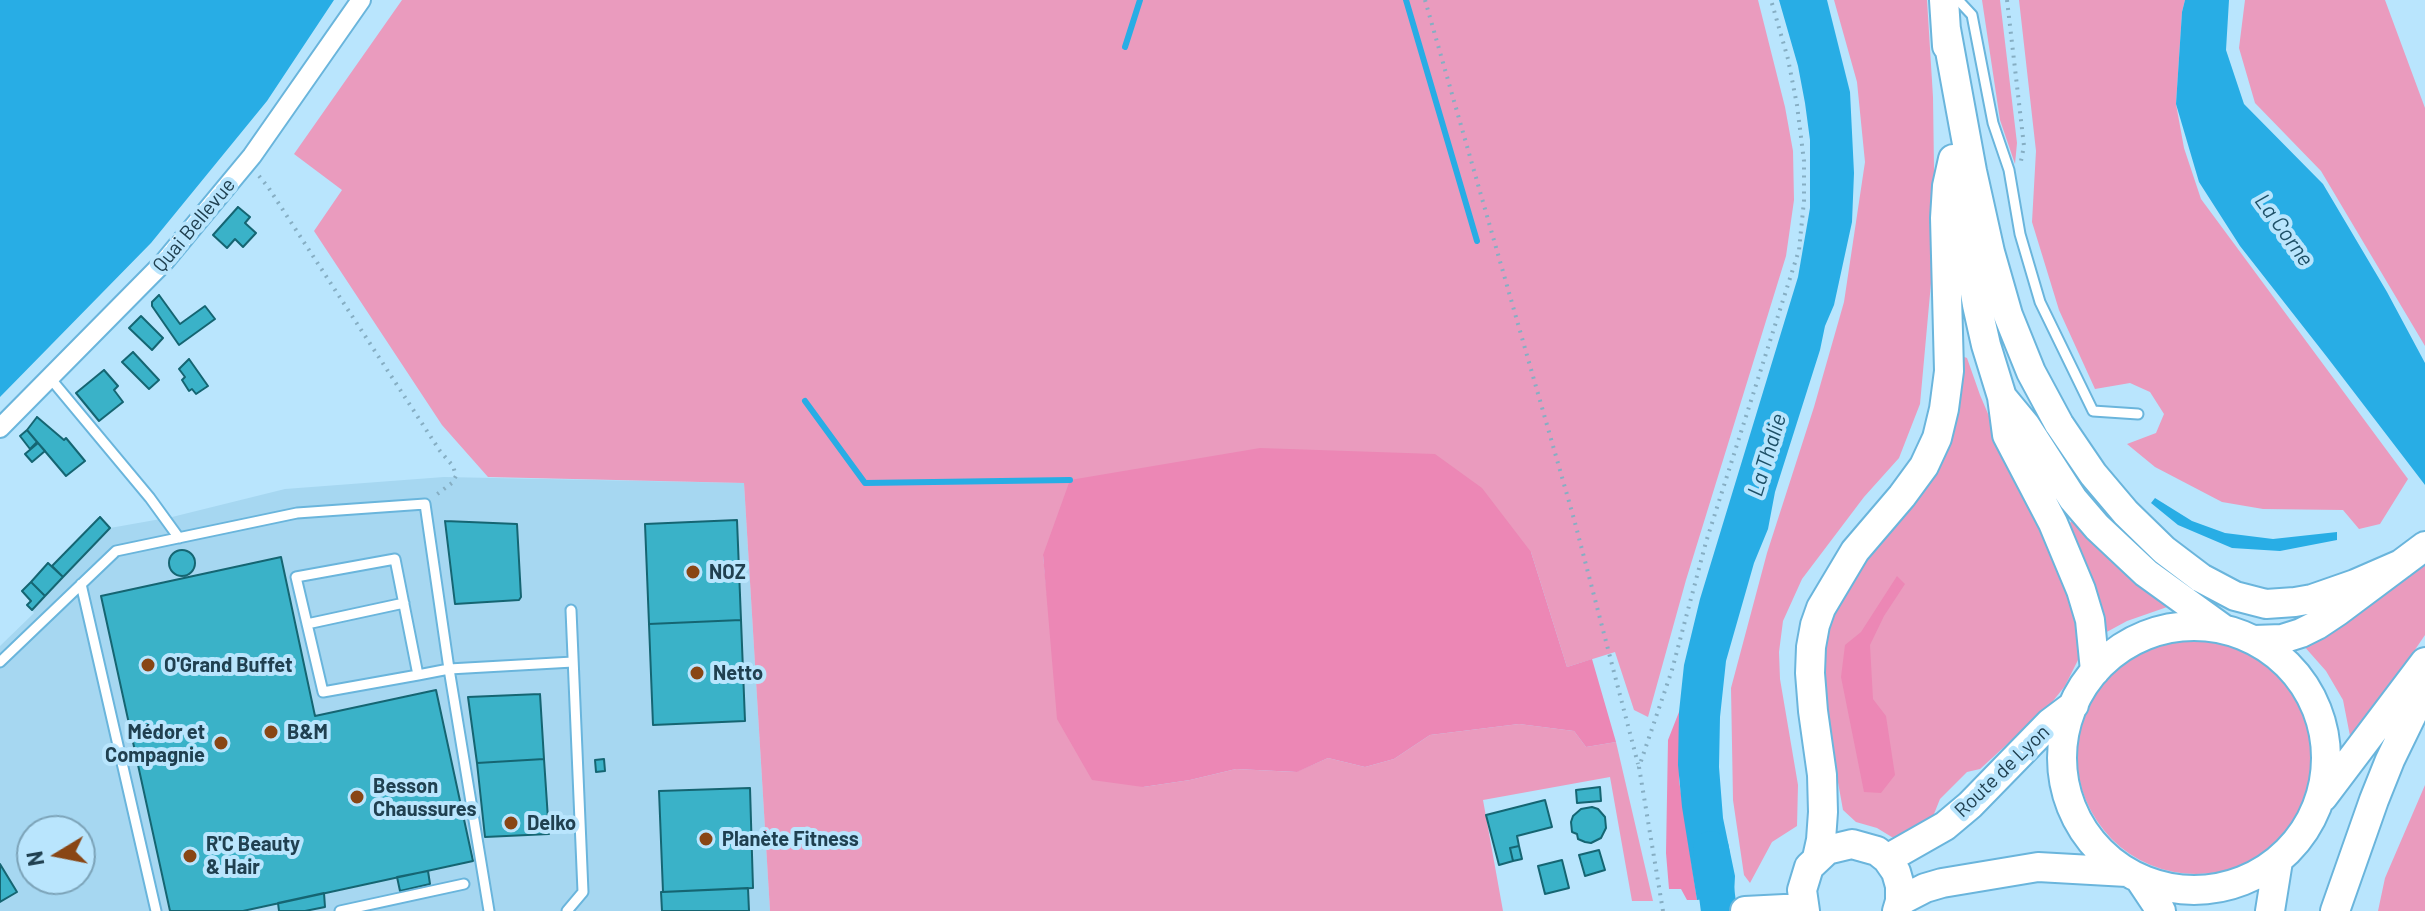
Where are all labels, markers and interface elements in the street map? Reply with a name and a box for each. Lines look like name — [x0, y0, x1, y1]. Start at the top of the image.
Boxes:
street label: Quai Bellevue — [148, 173, 240, 277]
water label: La Corne — [2249, 189, 2319, 271]
water label: La Thalie — [1742, 410, 1792, 500]
place label: NOZ — [709, 560, 746, 584]
marker: NOZ — [684, 563, 702, 581]
place label: O'Grand Buffet — [164, 653, 293, 677]
marker: O'Grand Buffet — [139, 656, 157, 674]
place label: Netto — [713, 661, 763, 685]
marker: Netto — [688, 664, 706, 682]
place label: Médor et Compagnie — [105, 720, 205, 767]
place label: B&M — [287, 720, 328, 744]
street label: Route de Lyon — [1950, 720, 2054, 822]
marker: B&M — [262, 723, 280, 741]
marker: Médor et Compagnie — [212, 734, 230, 752]
place label: Besson Chaussures — [373, 774, 477, 821]
marker: Besson Chaussures — [348, 788, 366, 806]
place label: Delko — [527, 811, 576, 835]
marker: Delko — [502, 814, 520, 832]
north arrow — [16, 815, 96, 895]
place label: Planète Fitness — [722, 827, 859, 851]
marker: Planète Fitness — [697, 830, 715, 848]
place label: R'C Beauty & Hair — [206, 832, 300, 879]
marker: R'C Beauty & Hair — [181, 847, 199, 865]
text: N — [20, 849, 48, 868]

